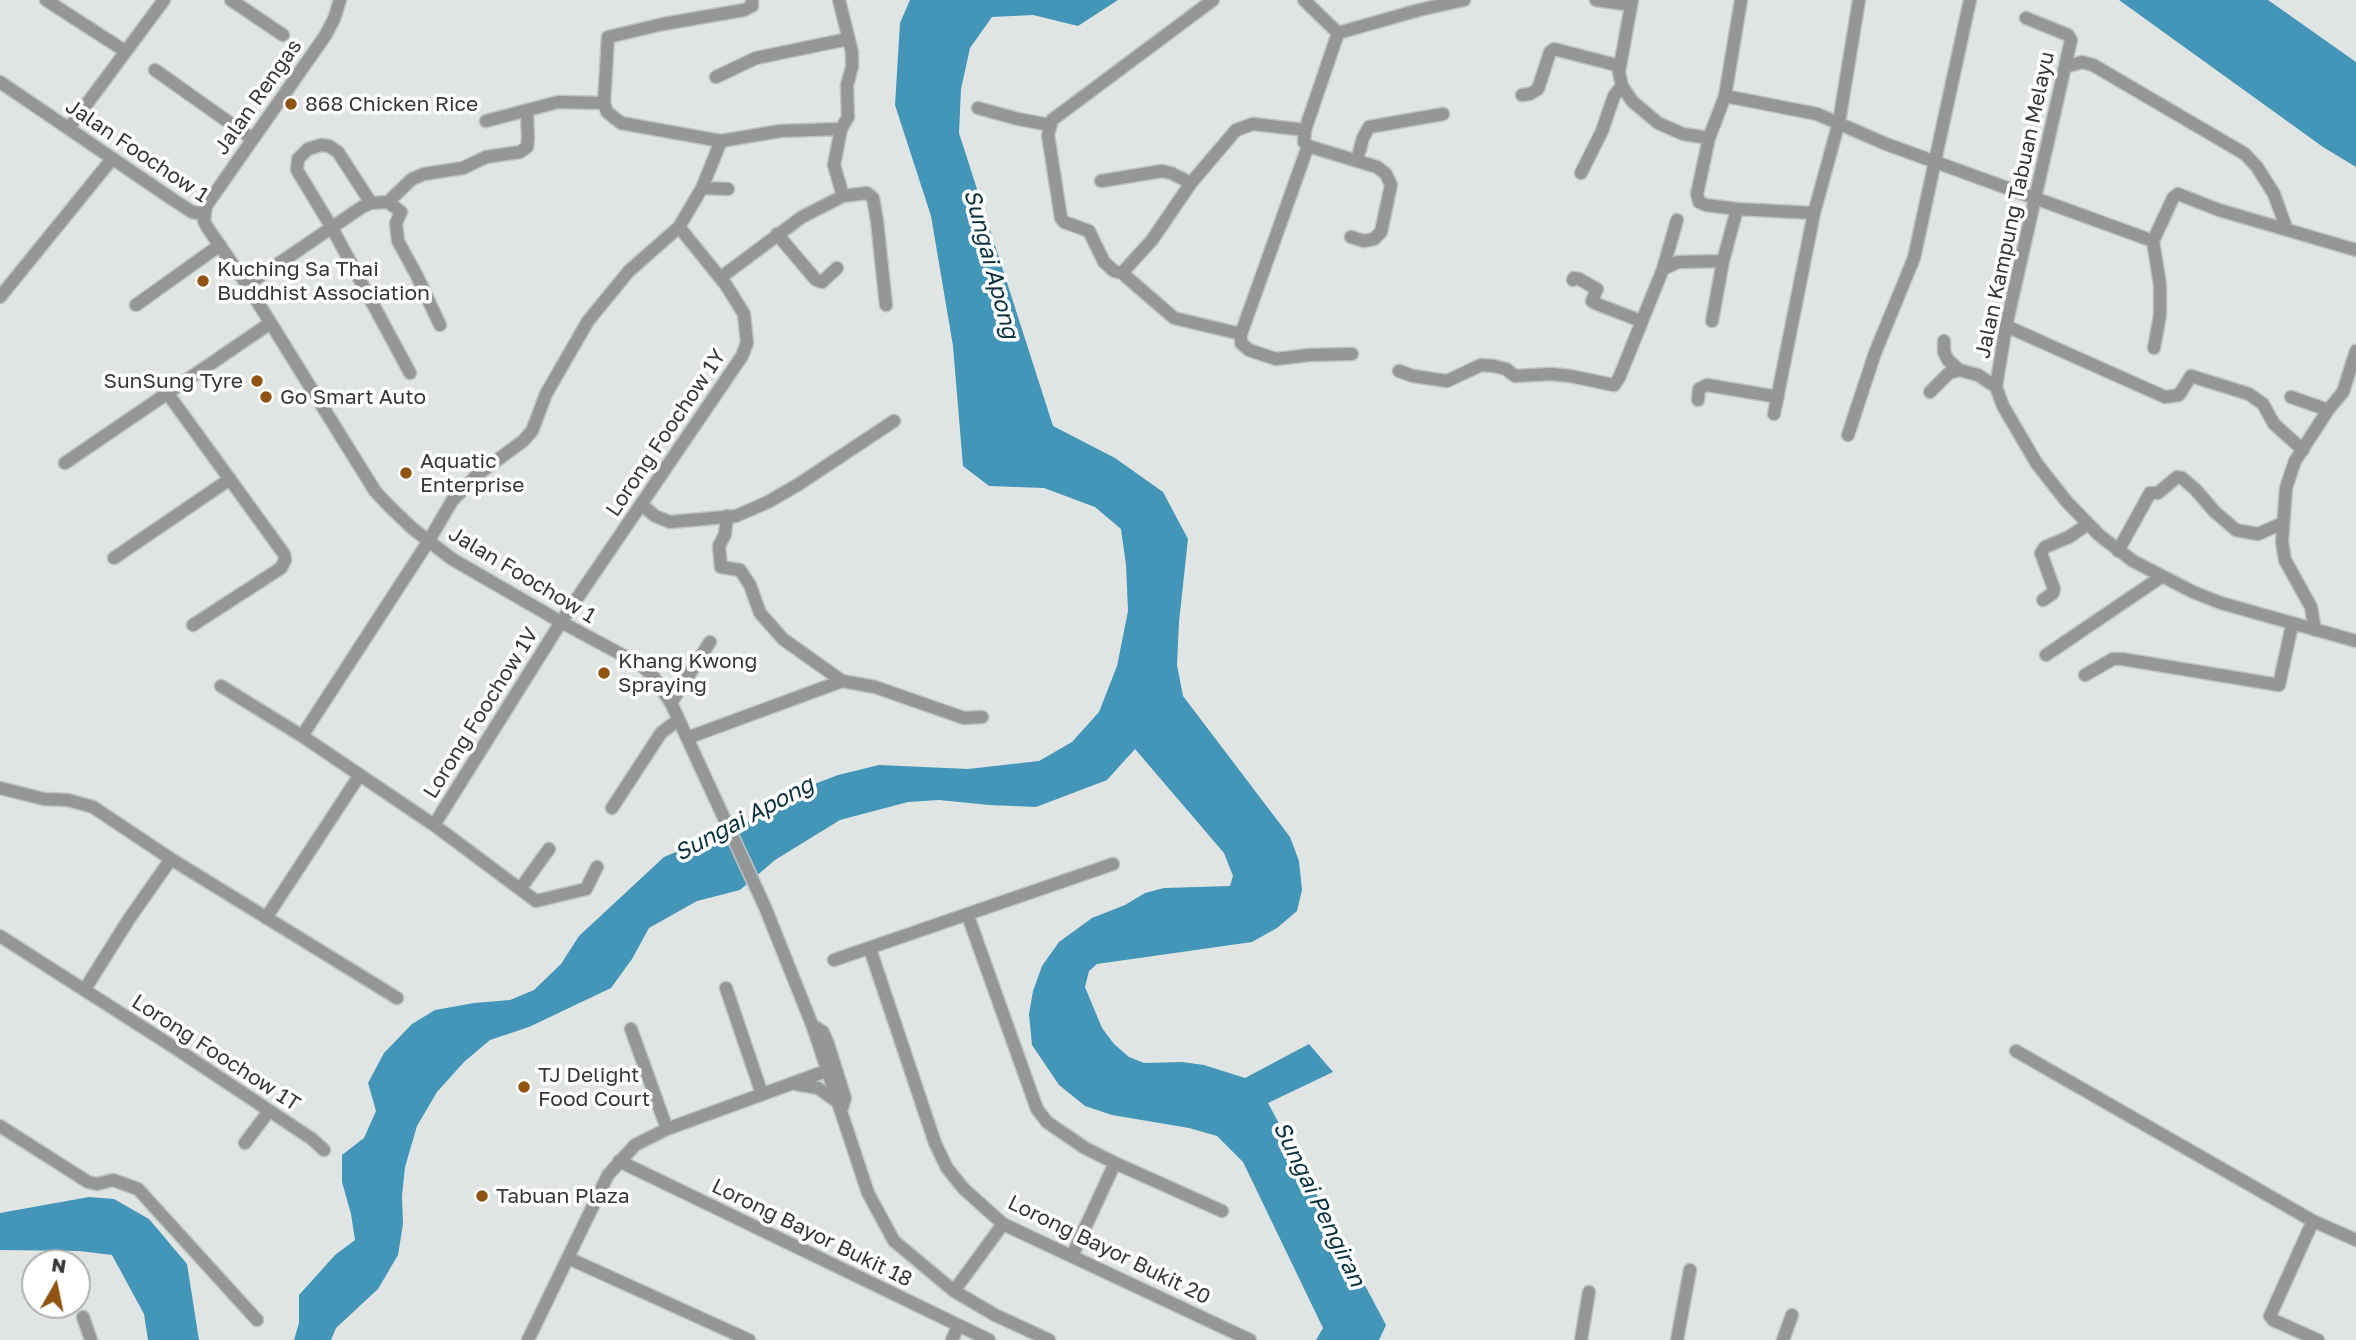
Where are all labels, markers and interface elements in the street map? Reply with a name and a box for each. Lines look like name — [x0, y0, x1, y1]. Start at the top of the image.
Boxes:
street label: Jalan Rengas — [209, 34, 307, 160]
street label: Jalan Kampung Tabuan Melayu — [1970, 49, 2060, 361]
place label: 868 Chicken Rice — [305, 91, 478, 117]
street label: Jalan Foochow 1 — [61, 94, 213, 208]
marker: 868 Chicken Rice — [283, 96, 299, 112]
water label: Sungai Apong — [958, 186, 1024, 342]
place label: Kuching Sa Thai Buddhist Association — [217, 256, 430, 306]
marker: Kuching Sa Thai Buddhist Association — [195, 273, 211, 289]
street label: Lorong Foochow 1Y — [601, 345, 731, 521]
place label: SunSung Tyre — [103, 368, 243, 394]
marker: SunSung Tyre — [249, 373, 265, 389]
place label: Go Smart Auto — [280, 384, 426, 410]
marker: Go Smart Auto — [258, 389, 274, 405]
place label: Aquatic Enterprise — [420, 448, 524, 498]
marker: Aquatic Enterprise — [398, 465, 414, 481]
street label: Jalan Foochow 1 — [444, 521, 600, 629]
street label: Lorong Foochow 1V — [418, 623, 544, 803]
place label: Khang Kwong Spraying — [618, 648, 757, 698]
marker: Khang Kwong Spraying — [596, 665, 612, 681]
water label: Sungai Apong — [670, 771, 818, 867]
street label: Lorong Foochow 1T — [127, 989, 305, 1117]
place label: TJ Delight Food Court — [538, 1062, 650, 1112]
marker: TJ Delight Food Court — [516, 1079, 532, 1095]
water label: Sungai Pengiran — [1267, 1117, 1371, 1291]
street label: Lorong Bayor Bukit 18 — [708, 1173, 916, 1293]
place label: Tabuan Plaza — [496, 1183, 630, 1209]
marker: Tabuan Plaza — [474, 1188, 490, 1204]
street label: Lorong Bayor Bukit 20 — [1004, 1190, 1214, 1310]
north arrow — [21, 1249, 91, 1319]
text: N — [50, 1252, 68, 1277]

